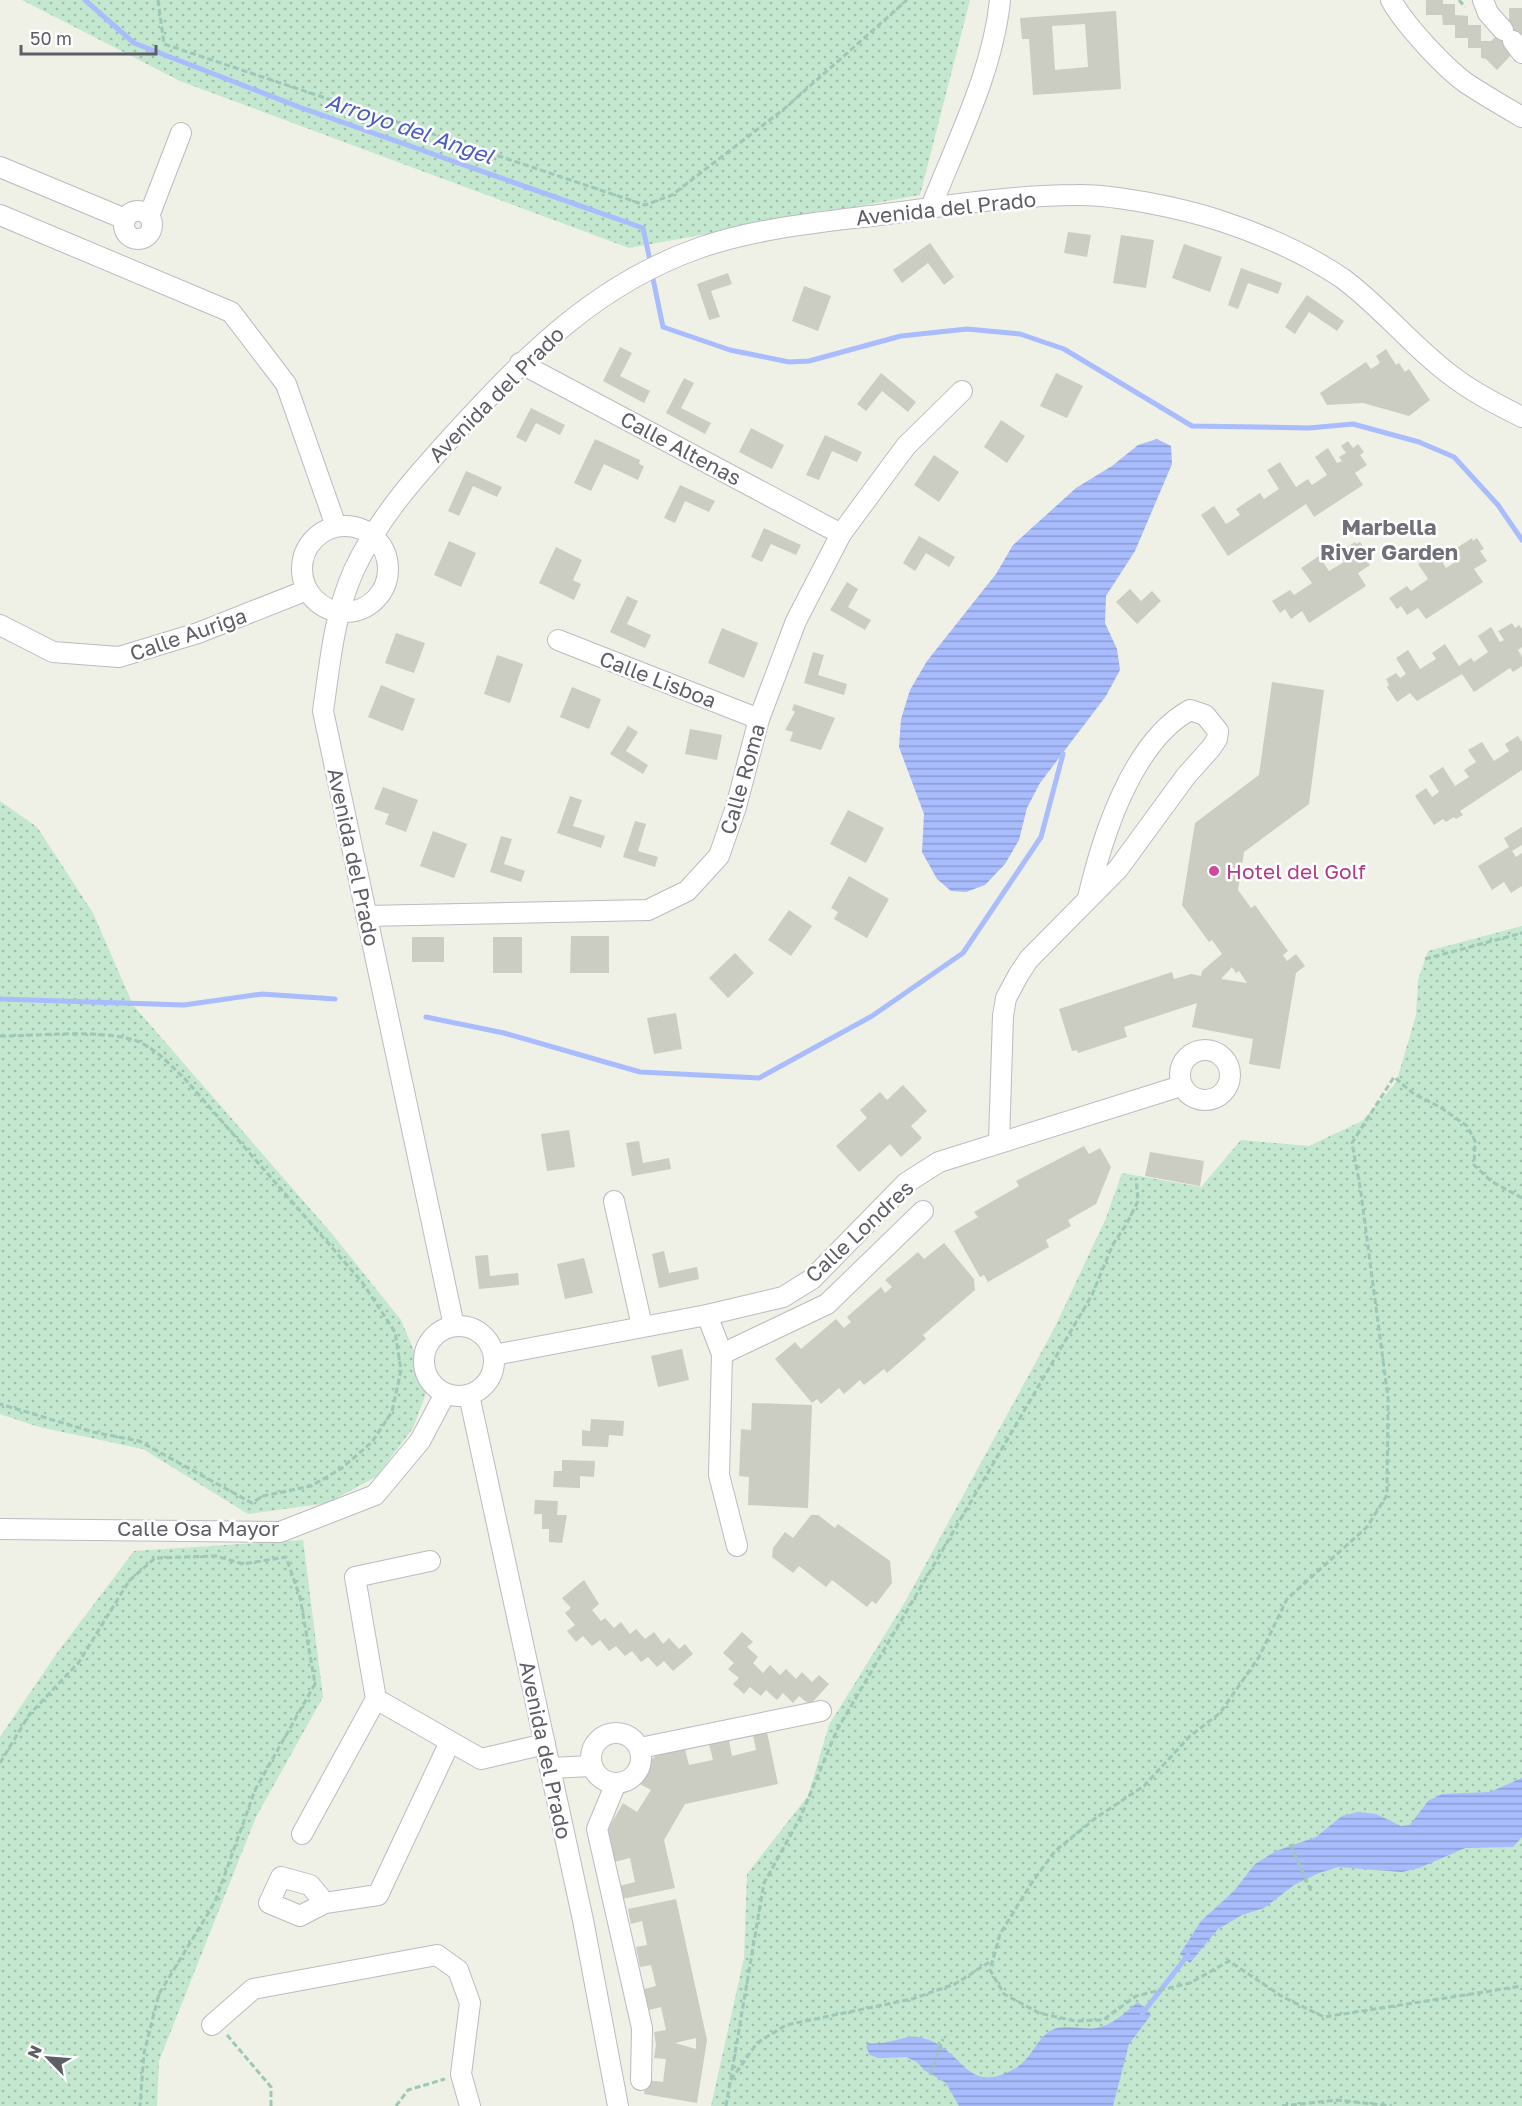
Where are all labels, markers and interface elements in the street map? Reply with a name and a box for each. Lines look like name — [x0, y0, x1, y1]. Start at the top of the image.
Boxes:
scale bar — [21, 18, 156, 56]
text: 50 m — [30, 27, 72, 49]
water label: Arroyo del Angel — [323, 87, 498, 170]
street label: Avenida del Prado — [855, 186, 1037, 230]
street label: Avenida del Prado — [423, 321, 569, 467]
street label: Calle Altenas — [616, 405, 746, 491]
district label: Marbella River Garden — [1320, 513, 1458, 565]
street label: Calle Auriga — [126, 602, 250, 666]
street label: Calle Lisboa — [596, 645, 720, 713]
street label: Calle Roma — [714, 721, 770, 837]
street label: Avenida del Prado — [322, 766, 386, 948]
place label: Hotel del Golf — [1226, 858, 1366, 884]
marker: Hotel del Golf — [1207, 864, 1221, 878]
street label: Calle Londres — [800, 1174, 918, 1288]
street label: Calle Osa Mayor — [117, 1515, 279, 1541]
street label: Avenida del Prado — [514, 1659, 578, 1841]
north arrow — [18, 2028, 78, 2088]
text: N — [23, 2042, 46, 2061]

